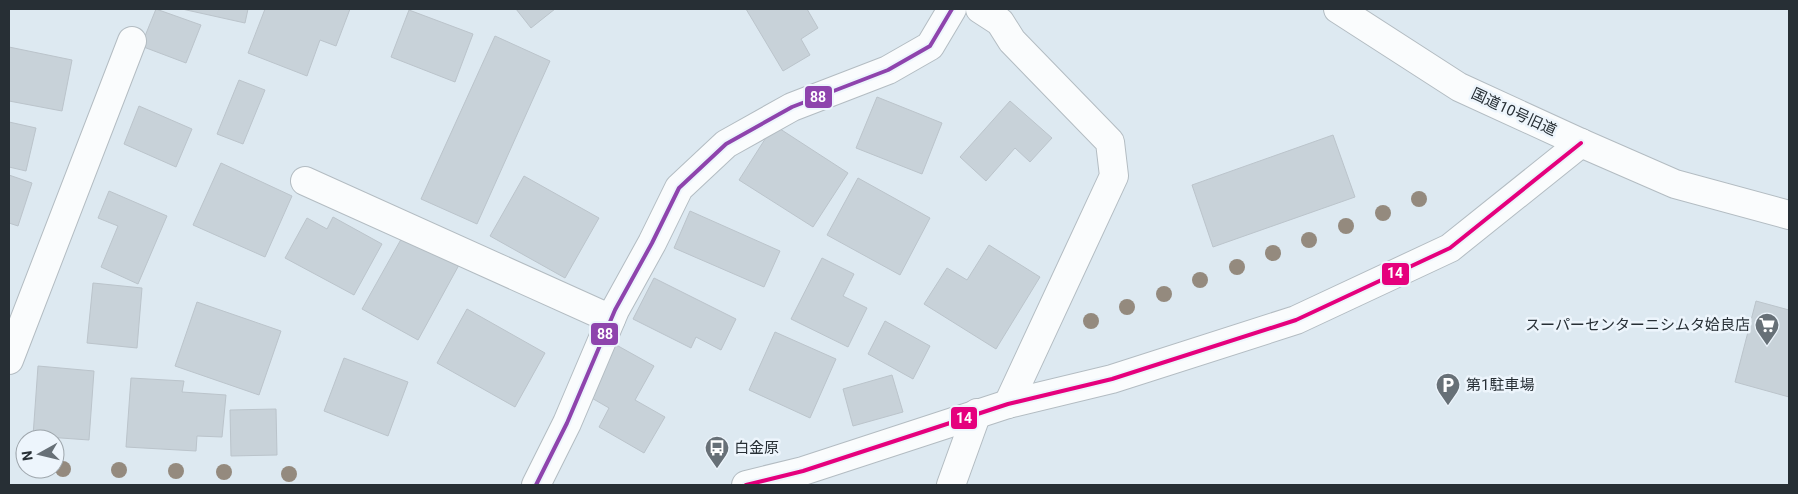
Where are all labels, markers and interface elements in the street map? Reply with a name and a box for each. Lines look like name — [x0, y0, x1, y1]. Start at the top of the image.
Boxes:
street label: 国道10号旧道 — [1469, 84, 1559, 140]
line badge: 88 — [804, 85, 833, 109]
text: 88 — [810, 89, 826, 105]
line badge: 14 — [1381, 262, 1410, 286]
text: 14 — [1387, 265, 1403, 281]
supermarket icon: スーパーセンターニシムタ姶良店 — [1754, 312, 1780, 346]
place label: スーパーセンターニシムタ姶良店 — [1525, 316, 1750, 334]
line badge: 88 — [590, 322, 619, 346]
text: 88 — [597, 326, 613, 342]
parking icon: 第1駐車場 — [1435, 372, 1461, 406]
place label: 第1駐車場 — [1466, 376, 1534, 394]
line badge: 14 — [950, 406, 978, 430]
text: 14 — [956, 410, 972, 426]
north arrow — [15, 429, 65, 479]
bus stop icon: 白金原 — [704, 435, 730, 469]
place label: 白金原 — [734, 439, 779, 457]
text: N — [19, 450, 36, 462]

